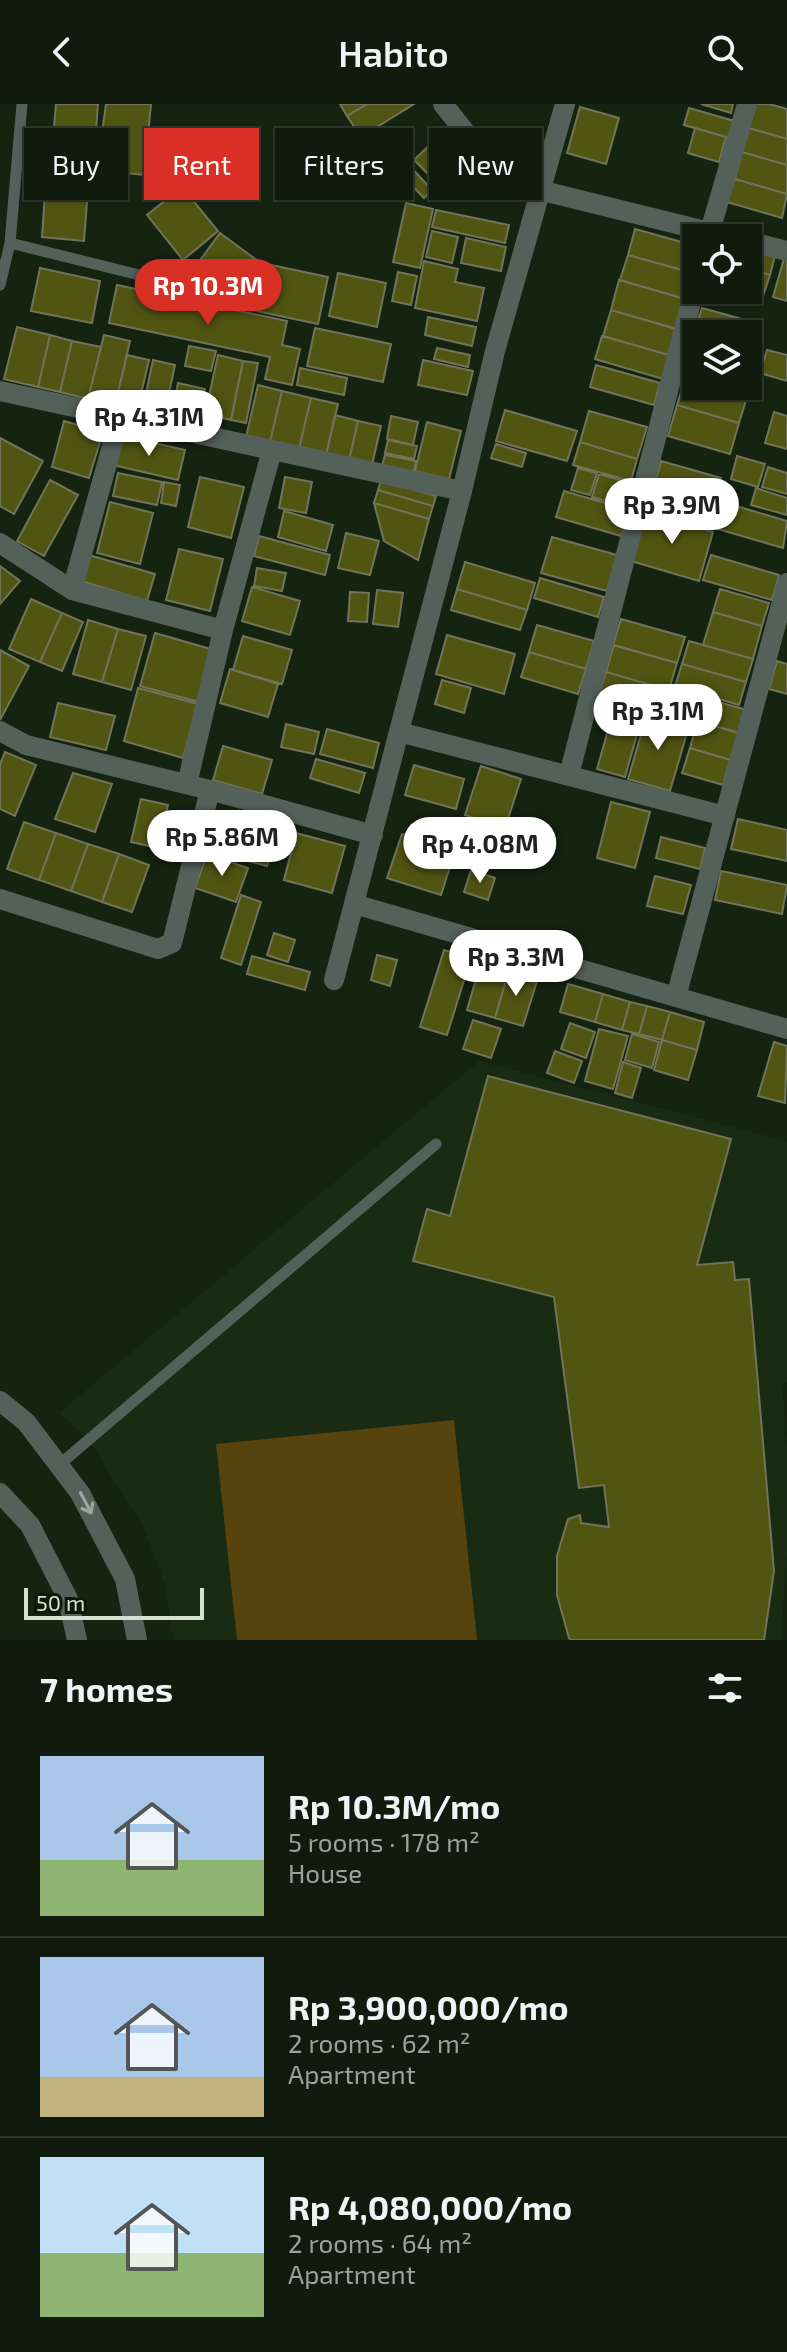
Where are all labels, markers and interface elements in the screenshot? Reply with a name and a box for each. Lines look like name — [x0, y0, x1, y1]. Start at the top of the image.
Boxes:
icon: back — [40, 30, 84, 74]
icon: search — [703, 30, 747, 74]
text: Habito — [338, 31, 449, 74]
chip: Buy — [24, 128, 128, 200]
chip: Rent — [144, 128, 259, 200]
chip: Filters — [275, 128, 413, 200]
chip: New — [429, 128, 542, 200]
map controls — [682, 224, 762, 400]
button: locate — [682, 224, 762, 304]
pin: Rp 10.3M — [125, 259, 291, 327]
text: Rp 10.3M — [153, 269, 263, 300]
button: layers — [682, 320, 762, 400]
pin: Rp 4.31M — [66, 390, 232, 458]
text: Rp 4.31M — [94, 400, 204, 431]
pin: Rp 3.9M — [598, 478, 746, 546]
text: Rp 3.9M — [623, 488, 721, 519]
pin: Rp 3.1M — [584, 684, 732, 752]
text: Rp 3.1M — [611, 694, 705, 725]
pin: Rp 5.86M — [139, 810, 305, 878]
pin: Rp 4.08M — [397, 817, 563, 885]
text: Rp 5.86M — [165, 820, 279, 851]
text: Rp 4.08M — [421, 827, 539, 858]
pin: Rp 3.3M — [442, 930, 590, 998]
text: Rp 3.3M — [467, 940, 565, 971]
one-way arrow — [78, 1491, 94, 1515]
scale bar — [24, 1584, 204, 1620]
text: 50 m — [36, 1589, 85, 1615]
icon: filters — [703, 1666, 747, 1710]
text: 7 homes — [40, 1668, 173, 1709]
text: Rp 10.3M/mo — [288, 1785, 500, 1826]
icon: home — [104, 1788, 200, 1884]
text: 5 rooms · 178 m² — [288, 1826, 480, 1857]
text: House — [288, 1857, 362, 1888]
text: Rp 3,900,000/mo — [288, 1986, 569, 2027]
icon: home — [104, 1989, 200, 2085]
text: 2 rooms · 62 m² — [288, 2027, 471, 2058]
text: Apartment — [288, 2058, 416, 2089]
text: Rp 4,080,000/mo — [288, 2186, 572, 2227]
icon: home — [104, 2189, 200, 2285]
text: 2 rooms · 64 m² — [288, 2227, 472, 2258]
text: Apartment — [288, 2258, 416, 2289]

